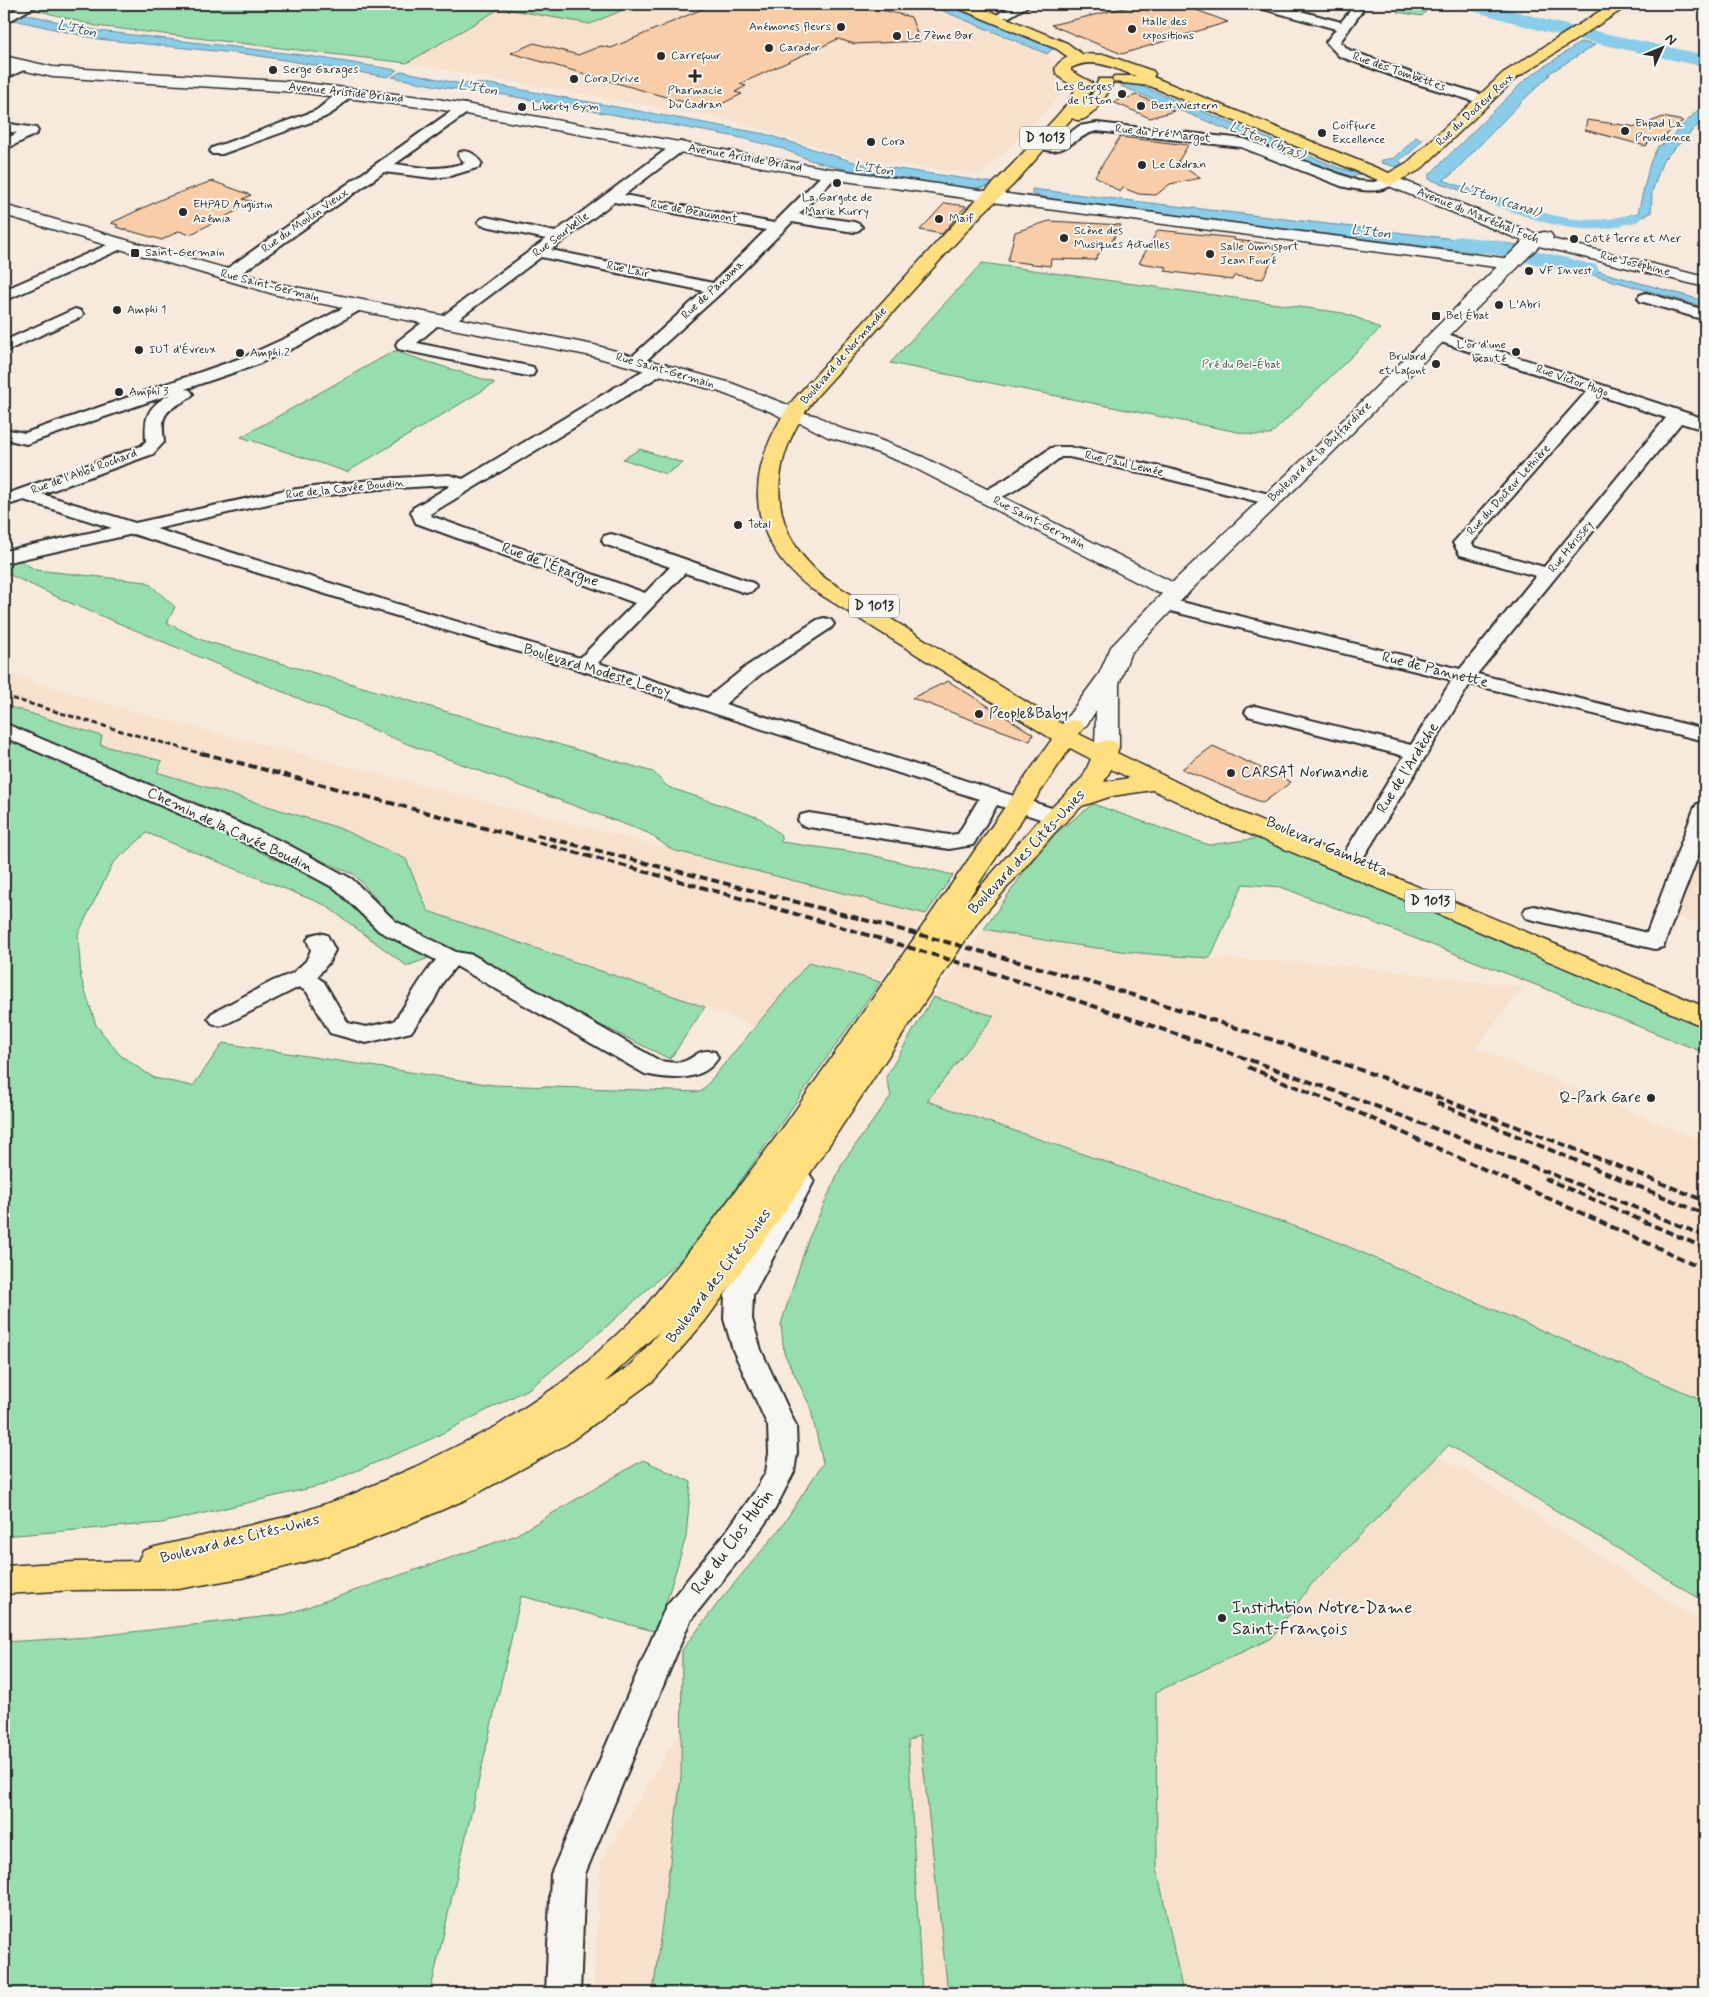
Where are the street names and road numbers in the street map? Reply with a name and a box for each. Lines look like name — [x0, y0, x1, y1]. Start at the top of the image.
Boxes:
street label: Rue des Tombettes — [1350, 49, 1448, 96]
street label: Rue du Docteur Roux — [1433, 70, 1517, 150]
street label: Avenue Aristide Briand — [288, 79, 404, 107]
street label: Rue du Pré Margot — [1114, 121, 1212, 147]
road number: D 1013 — [1020, 126, 1070, 150]
street label: Avenue Aristide Briand — [687, 140, 803, 176]
street label: Avenue du Maréchal Foch — [1414, 184, 1542, 248]
street label: Rue du Moulin Vieux — [258, 185, 352, 257]
street label: Rue de Beaumont — [649, 196, 739, 228]
street label: Rue Sourbelle — [530, 209, 592, 261]
street label: Rue Joséphine — [1598, 248, 1672, 280]
street label: Rue de Panama — [678, 256, 748, 323]
street label: Rue Lair — [605, 258, 651, 282]
street label: Rue Saint-Germain — [219, 266, 321, 306]
street label: Boulevard de Normandie — [797, 304, 891, 408]
street label: Rue Saint-Germain — [614, 349, 716, 393]
street label: Rue Victor Hugo — [1534, 361, 1611, 401]
street label: Boulevard de la Buffardière — [1265, 398, 1375, 506]
street label: Rue du Docteur Lethière — [1464, 441, 1554, 539]
street label: Rue de l'Abbé Rochard — [29, 445, 139, 499]
street label: Rue Paul Lemée — [1083, 447, 1165, 481]
street label: Rue de la Cavée Boudin — [285, 475, 405, 503]
street label: Rue Saint-Germain — [990, 493, 1088, 553]
street label: Rue Hérissey — [1545, 517, 1597, 576]
street label: Rue de l'Épargne — [498, 537, 602, 593]
road number: D 1013 — [849, 594, 899, 618]
street label: Boulevard Modeste Leroy — [521, 639, 673, 703]
street label: Rue de Pannette — [1380, 647, 1490, 693]
street label: Rue de l'Ardèche — [1372, 719, 1444, 817]
street label: Chemin de la Cavée Boudin — [144, 783, 316, 877]
street label: Boulevard des Cités-Unies — [964, 785, 1090, 919]
street label: Boulevard Gambetta — [1263, 812, 1391, 882]
road number: D 1013 — [1405, 889, 1455, 912]
street label: Boulevard des Cités-Unies — [662, 1205, 776, 1347]
street label: Rue du Clos Hutin — [685, 1484, 779, 1600]
street label: Boulevard des Cités-Unies — [158, 1509, 322, 1568]

